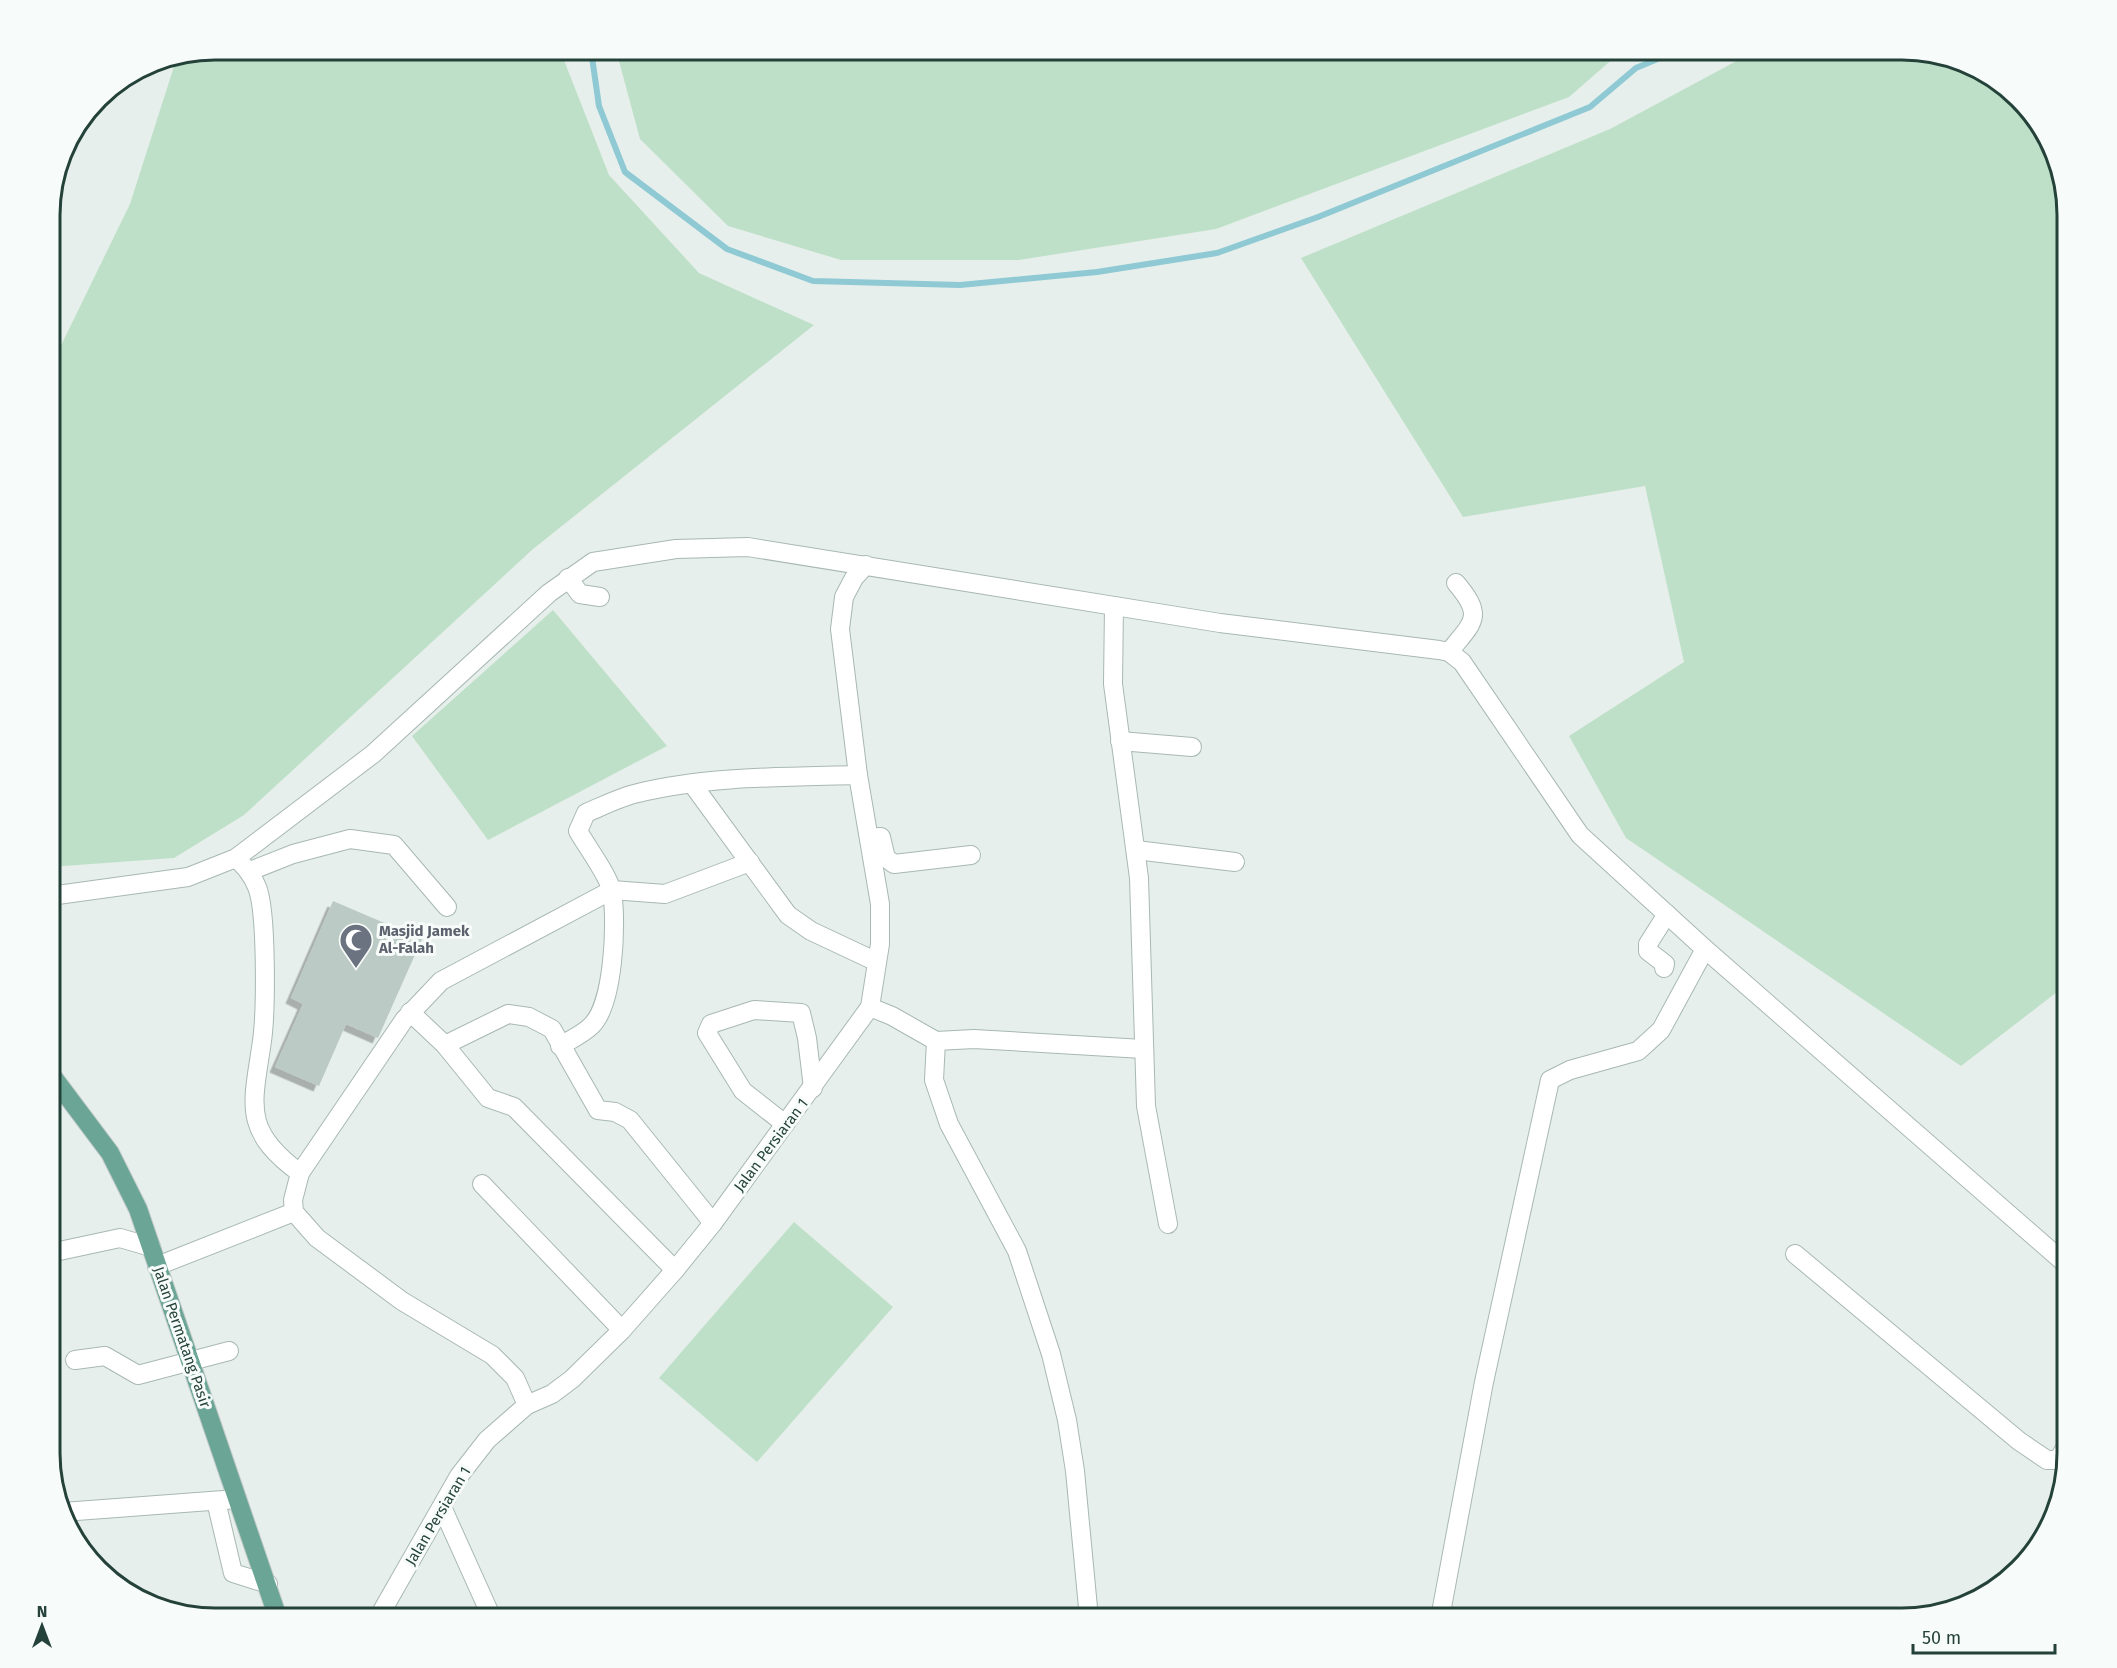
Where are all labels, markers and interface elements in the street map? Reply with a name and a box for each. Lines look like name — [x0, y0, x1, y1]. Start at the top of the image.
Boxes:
mosque icon: Masjid Jamek Al-Falah — [338, 922, 374, 969]
place label: Masjid Jamek Al-Falah — [378, 922, 470, 957]
street label: Jalan Persiaran 1 — [730, 1095, 812, 1195]
street label: Jalan Permatang Pasir — [149, 1264, 215, 1410]
street label: Jalan Persiaran 1 — [401, 1463, 475, 1569]
north arrow — [12, 1596, 72, 1656]
text: N — [37, 1602, 47, 1621]
scale bar — [1913, 1617, 2056, 1655]
text: 50 m — [1922, 1627, 1961, 1649]

